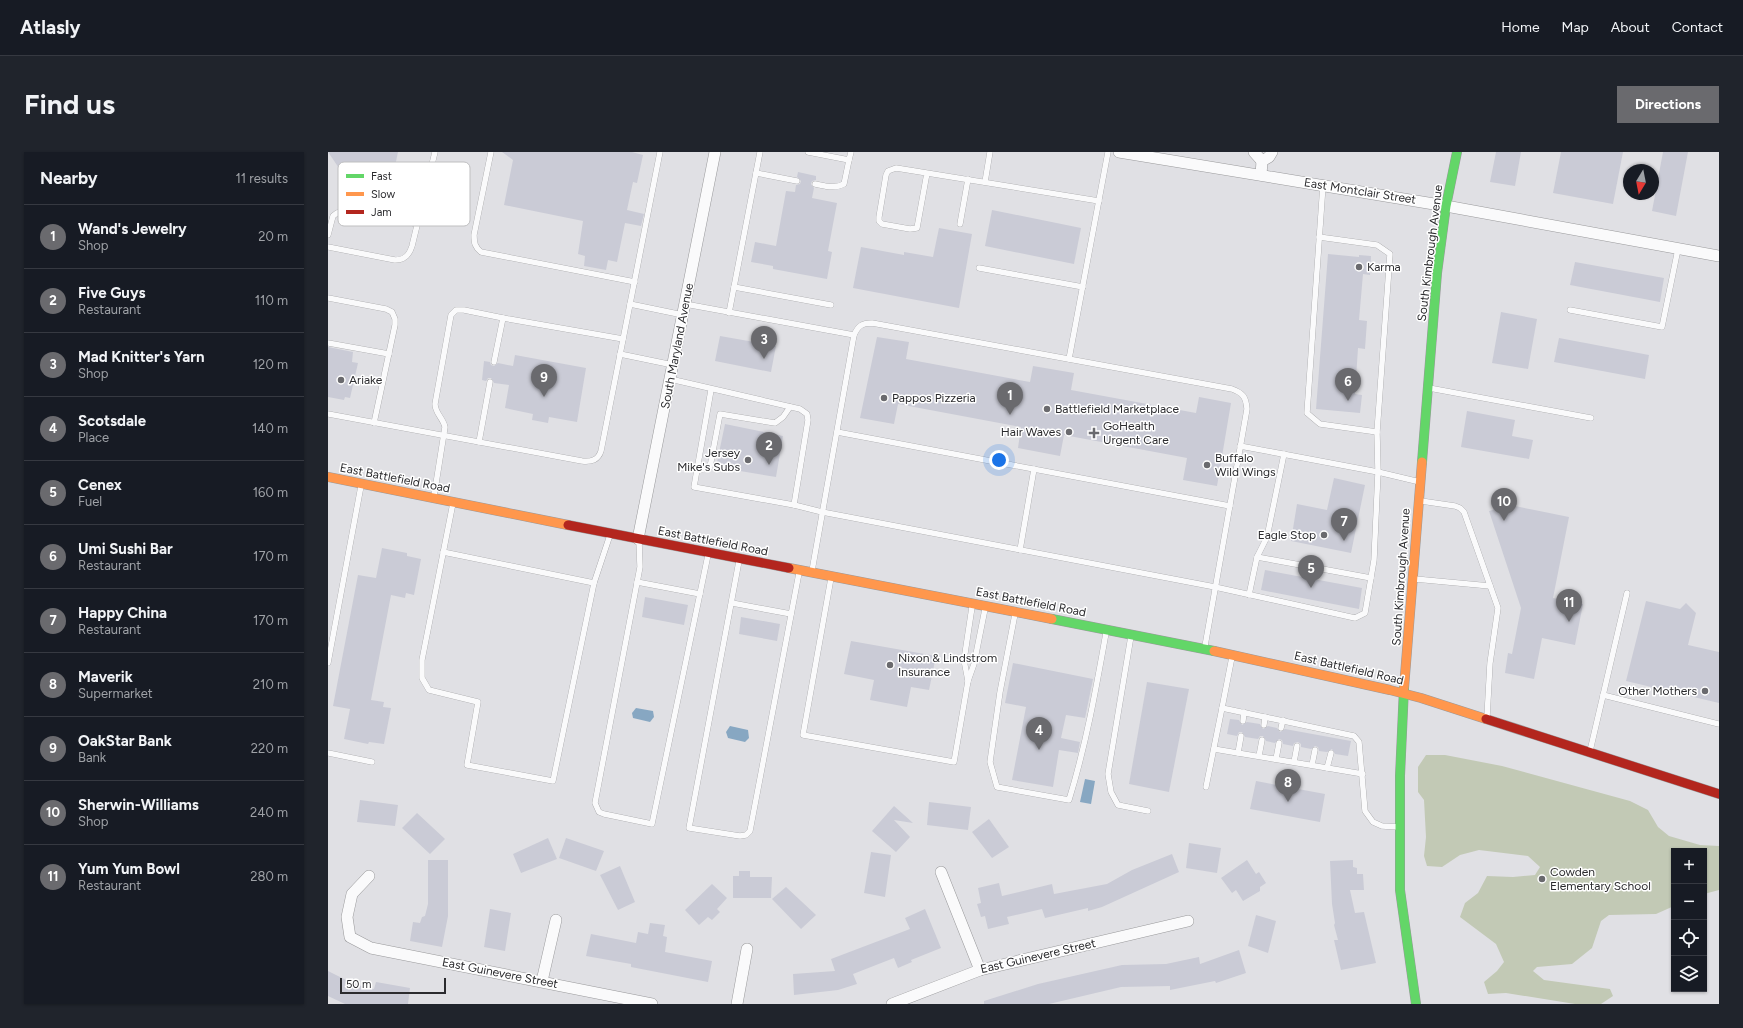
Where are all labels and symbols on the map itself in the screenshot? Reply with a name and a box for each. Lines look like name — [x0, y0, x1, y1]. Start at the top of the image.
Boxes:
legend — [338, 162, 470, 226]
north arrow — [1623, 164, 1659, 200]
text: Fast — [371, 170, 392, 183]
street label: East Montclair Street — [1303, 175, 1417, 207]
street label: South Kimbrough Avenue — [1415, 183, 1445, 322]
text: Slow — [371, 188, 395, 201]
text: Jam — [371, 206, 392, 219]
place label: Karma — [1367, 260, 1401, 274]
marker: Karma — [1354, 262, 1364, 272]
street label: South Maryland Avenue — [658, 281, 696, 410]
pin: 3 — [751, 326, 777, 359]
pin: 9 — [531, 364, 557, 397]
pin: 6 — [1335, 368, 1361, 401]
place label: Ariake — [349, 373, 383, 387]
marker: Ariake — [336, 375, 346, 385]
pin: 1 — [997, 382, 1023, 415]
place label: Pappos Pizzeria — [892, 391, 976, 405]
marker: Pappos Pizzeria — [879, 393, 889, 403]
place label: Battlefield Marketplace — [1055, 402, 1180, 416]
marker: Battlefield Marketplace — [1042, 404, 1052, 414]
place label: GoHealth Urgent Care — [1103, 419, 1169, 447]
place label: Hair Waves — [1001, 425, 1061, 439]
marker: Hair Waves — [1064, 427, 1074, 437]
marker: GoHealth Urgent Care — [1088, 427, 1100, 439]
pin: 2 — [756, 432, 782, 465]
place label: Jersey Mike's Subs — [677, 446, 741, 474]
your location — [989, 450, 1009, 470]
place label: Buffalo Wild Wings — [1215, 451, 1276, 479]
marker: Jersey Mike's Subs — [743, 455, 753, 465]
street label: East Battlefield Road — [339, 460, 451, 496]
marker: Buffalo Wild Wings — [1202, 460, 1212, 470]
pin: 10 — [1491, 488, 1517, 521]
street label: South Kimbrough Avenue — [1389, 507, 1413, 646]
pin: 7 — [1331, 508, 1357, 541]
street label: East Battlefield Road — [657, 523, 769, 559]
place label: Eagle Stop — [1258, 528, 1316, 542]
marker: Eagle Stop — [1319, 530, 1329, 540]
pin: 5 — [1298, 555, 1324, 588]
street label: East Battlefield Road — [975, 584, 1087, 620]
pin: 11 — [1556, 589, 1582, 622]
street label: East Battlefield Road — [1293, 649, 1405, 687]
place label: Nixon & Lindstrom Insurance — [898, 651, 997, 679]
marker: Nixon & Lindstrom Insurance — [885, 660, 895, 670]
place label: Other Mothers — [1618, 684, 1697, 698]
marker: Other Mothers — [1700, 686, 1710, 696]
pin: 4 — [1026, 717, 1052, 750]
pin: 8 — [1275, 769, 1301, 802]
place label: Cowden Elementary School — [1550, 865, 1651, 893]
marker: Cowden Elementary School — [1537, 874, 1547, 884]
street label: East Guinevere Street — [979, 936, 1097, 976]
street label: East Guinevere Street — [441, 955, 560, 991]
scale bar — [340, 976, 446, 995]

